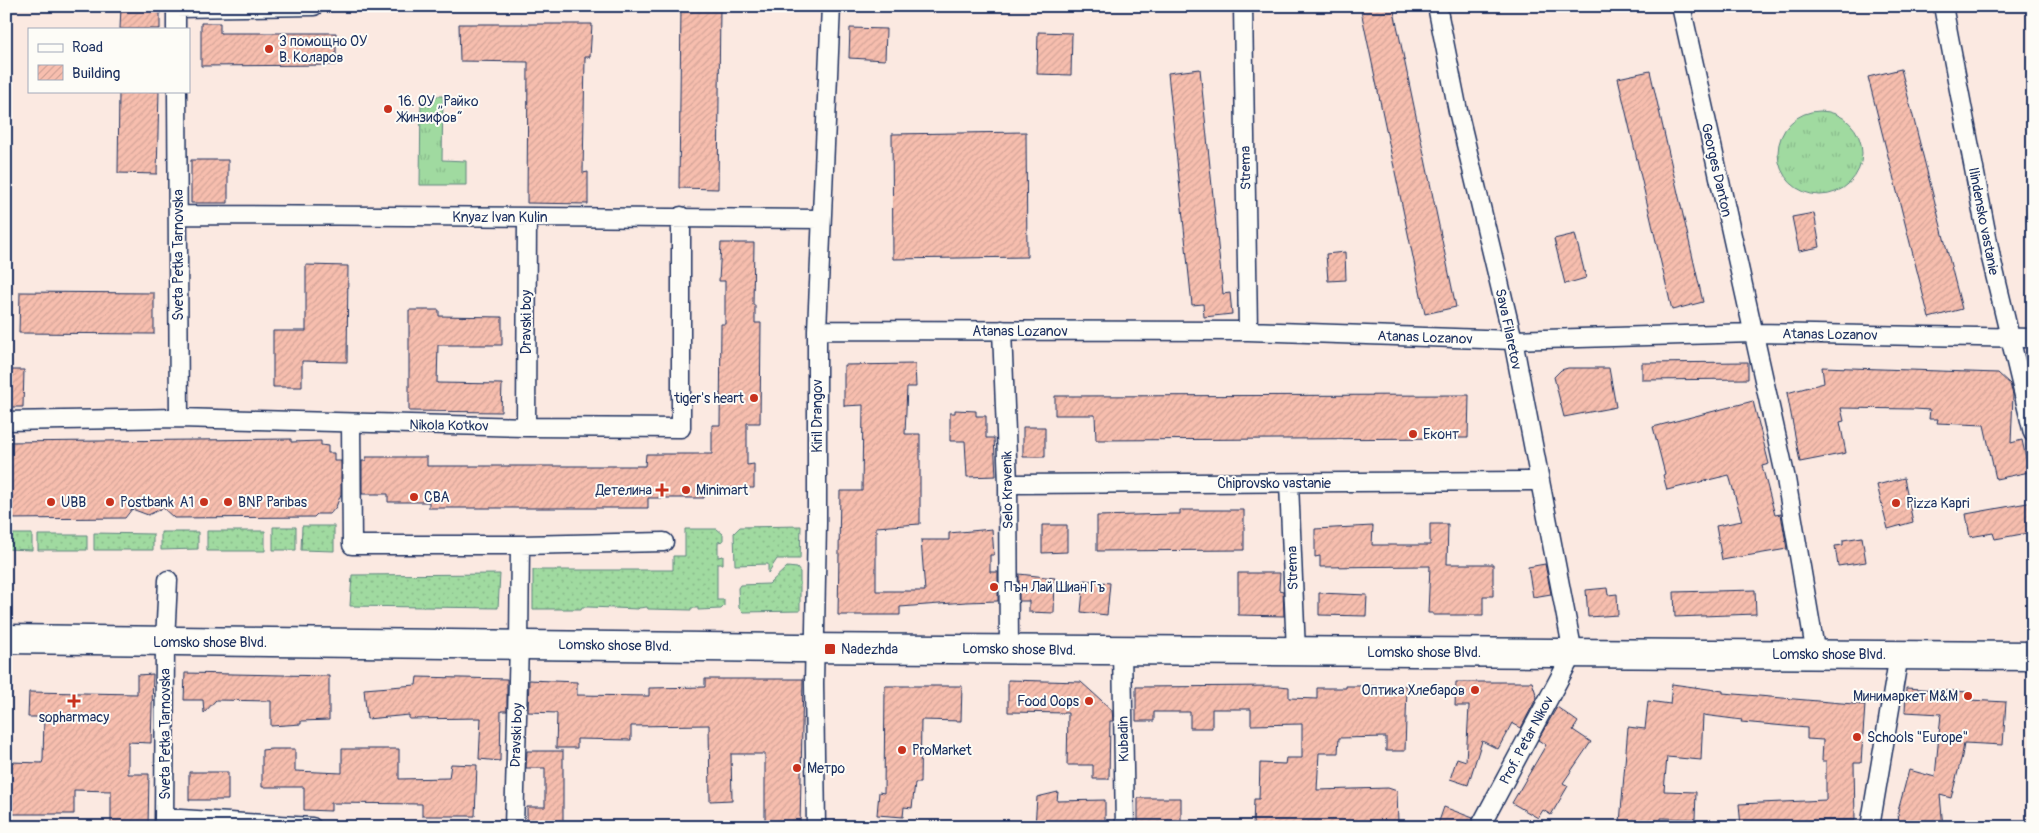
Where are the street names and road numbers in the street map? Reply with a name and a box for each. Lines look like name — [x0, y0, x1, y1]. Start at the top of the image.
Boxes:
street label: Georges Danton — [1697, 122, 1736, 219]
street label: Strema — [1237, 146, 1254, 190]
street label: Ilindensko vastanie — [1965, 166, 2002, 277]
street label: Sveta Petka Tarnovska — [170, 189, 187, 321]
street label: Knyaz Ivan Kulin — [452, 209, 548, 226]
street label: Sava Filaretov — [1492, 287, 1525, 371]
street label: Dravski boy — [518, 290, 535, 354]
street label: Atanas Lozanov — [972, 323, 1068, 340]
street label: Atanas Lozanov — [1782, 325, 1878, 344]
street label: Atanas Lozanov — [1377, 327, 1473, 348]
street label: Kiril Drangov — [809, 379, 826, 453]
street label: Nikola Kotkov — [409, 416, 489, 435]
street label: Selo Kravenik — [998, 451, 1017, 529]
street label: Chiprovsko vastanie — [1217, 475, 1331, 492]
street label: Strema — [1283, 546, 1302, 590]
street label: Lomsko shose Blvd. — [153, 634, 267, 651]
street label: Lomsko shose Blvd. — [558, 636, 672, 655]
street label: Lomsko shose Blvd. — [962, 640, 1076, 659]
street label: Lomsko shose Blvd. — [1367, 644, 1481, 661]
street label: Lomsko shose Blvd. — [1772, 646, 1886, 663]
street label: Sveta Petka Tarnovska — [157, 668, 174, 800]
street label: Prof. Petar Nikov — [1496, 693, 1557, 787]
street label: Dravski boy — [507, 702, 526, 768]
street label: Kubadin — [1115, 716, 1132, 762]

